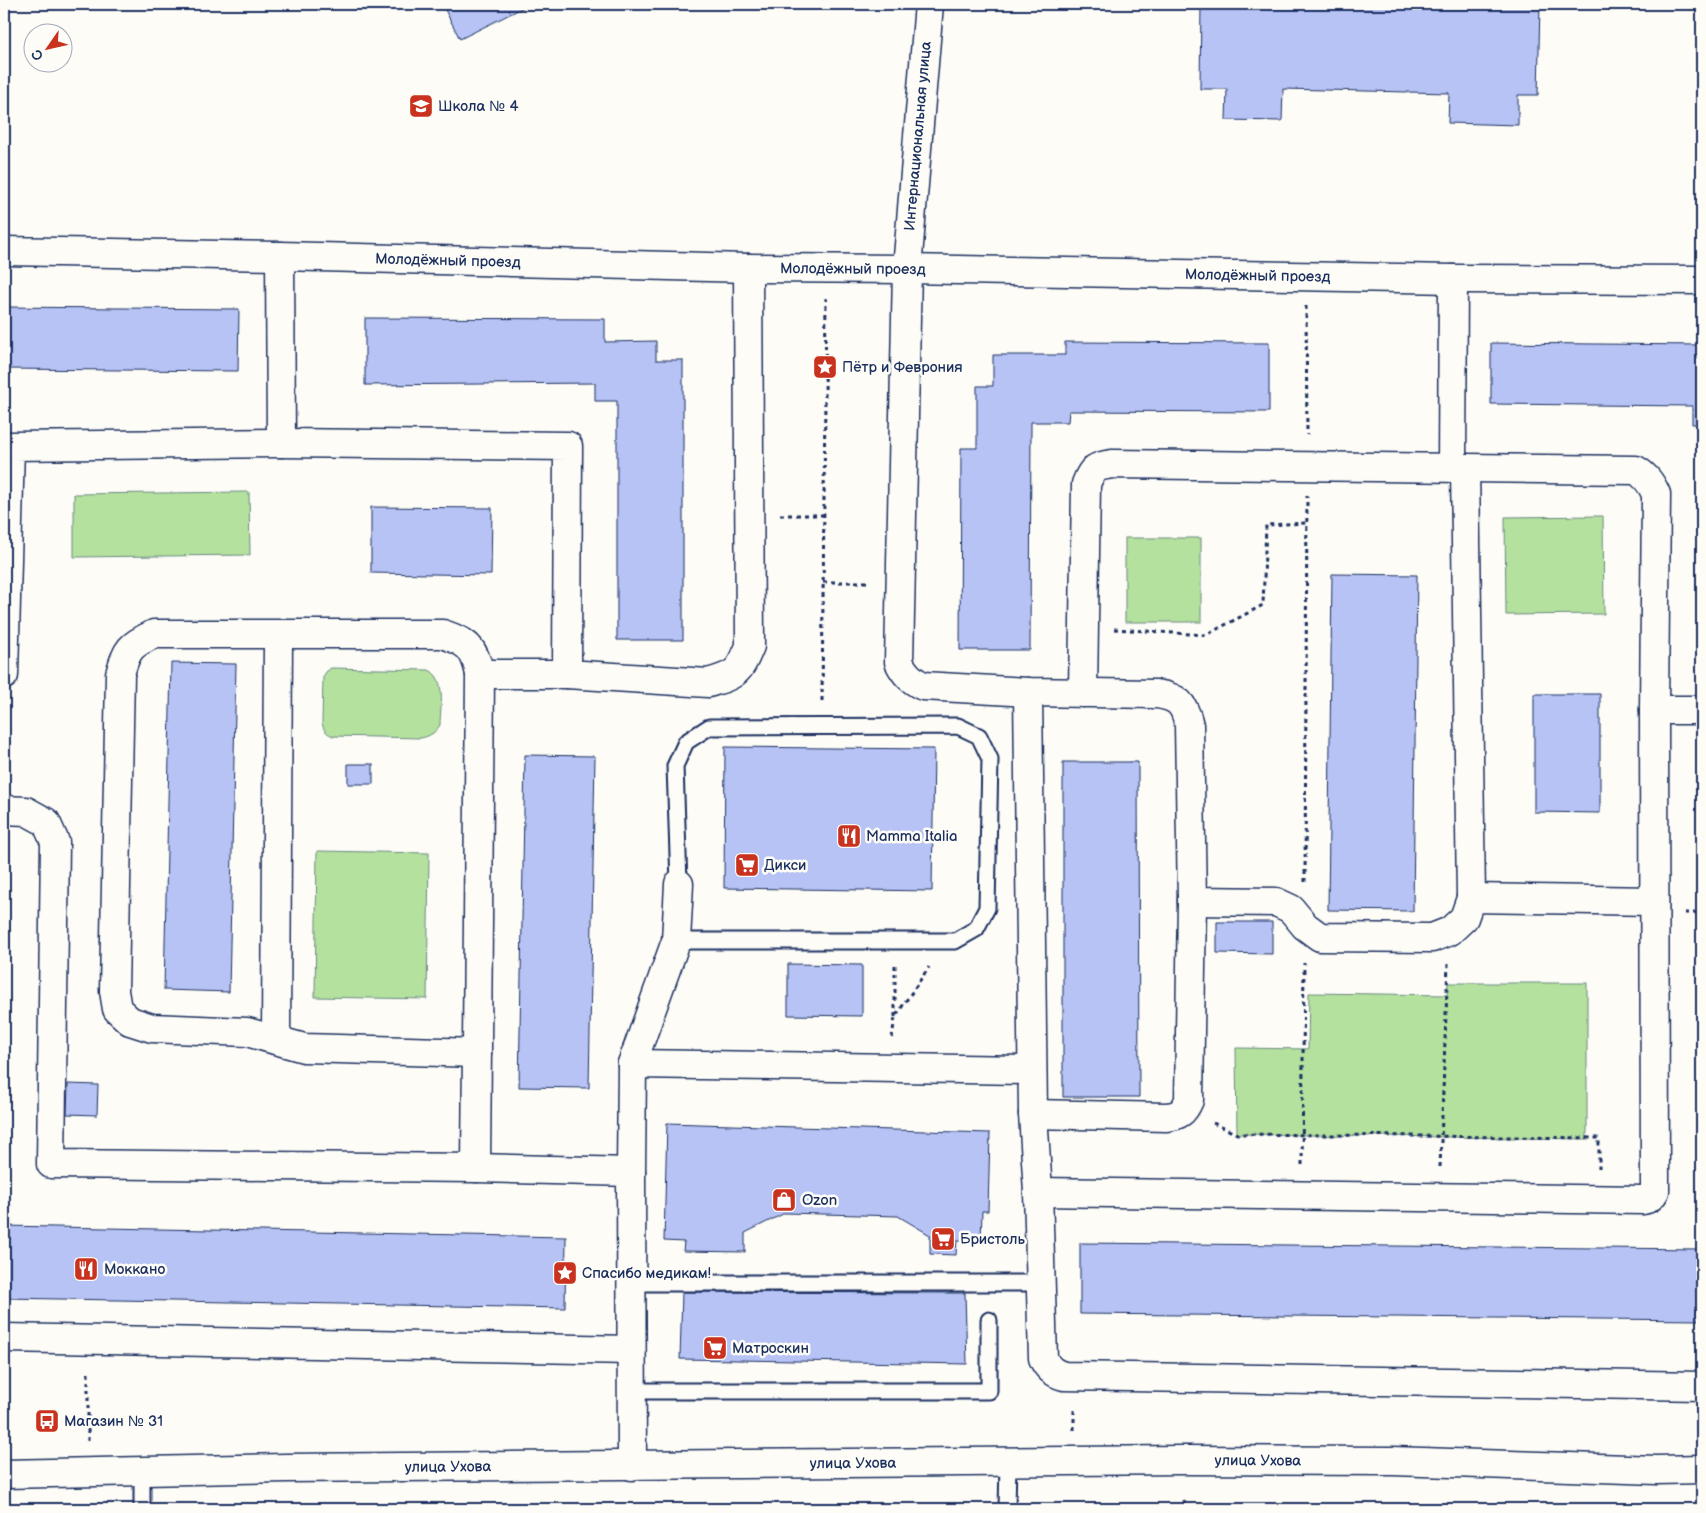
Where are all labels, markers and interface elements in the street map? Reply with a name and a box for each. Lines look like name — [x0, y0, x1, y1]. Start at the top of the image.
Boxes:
north arrow — [22, 22, 72, 72]
street label: Интернациональная улица — [900, 40, 936, 232]
text: С — [28, 46, 47, 64]
school or university icon: Школа № 4 — [408, 93, 434, 119]
place label: Школа № 4 — [438, 97, 519, 116]
street label: Молодёжный проезд — [375, 249, 521, 272]
street label: Молодёжный проезд — [780, 259, 926, 279]
street label: Молодёжный проезд — [1185, 265, 1331, 286]
place icon: Пётр и Феврония — [812, 354, 838, 380]
place label: Пётр и Феврония — [842, 358, 963, 377]
restaurant icon: Mamma Italia — [836, 823, 862, 849]
place label: Mamma Italia — [866, 827, 957, 846]
supermarket icon: Дикси — [734, 852, 760, 878]
place label: Дикси — [764, 856, 806, 875]
shop icon: Ozon — [771, 1187, 797, 1213]
place label: Ozon — [802, 1191, 837, 1210]
supermarket icon: Бристоль — [930, 1226, 956, 1252]
place label: Бристоль — [960, 1230, 1025, 1249]
restaurant icon: Моккано — [73, 1256, 99, 1282]
place label: Моккано — [104, 1260, 165, 1279]
place icon: Спасибо медикам! — [552, 1260, 578, 1286]
place label: Спасибо медикам! — [582, 1264, 711, 1283]
supermarket icon: Матроскин — [702, 1335, 728, 1361]
place label: Матроскин — [732, 1339, 809, 1358]
bus stop icon: Магазин № 31 — [34, 1408, 60, 1434]
place label: Магазин № 31 — [64, 1412, 163, 1431]
street label: улица Ухова — [1215, 1451, 1301, 1470]
street label: улица Ухова — [810, 1453, 896, 1473]
street label: улица Ухова — [405, 1457, 491, 1476]

